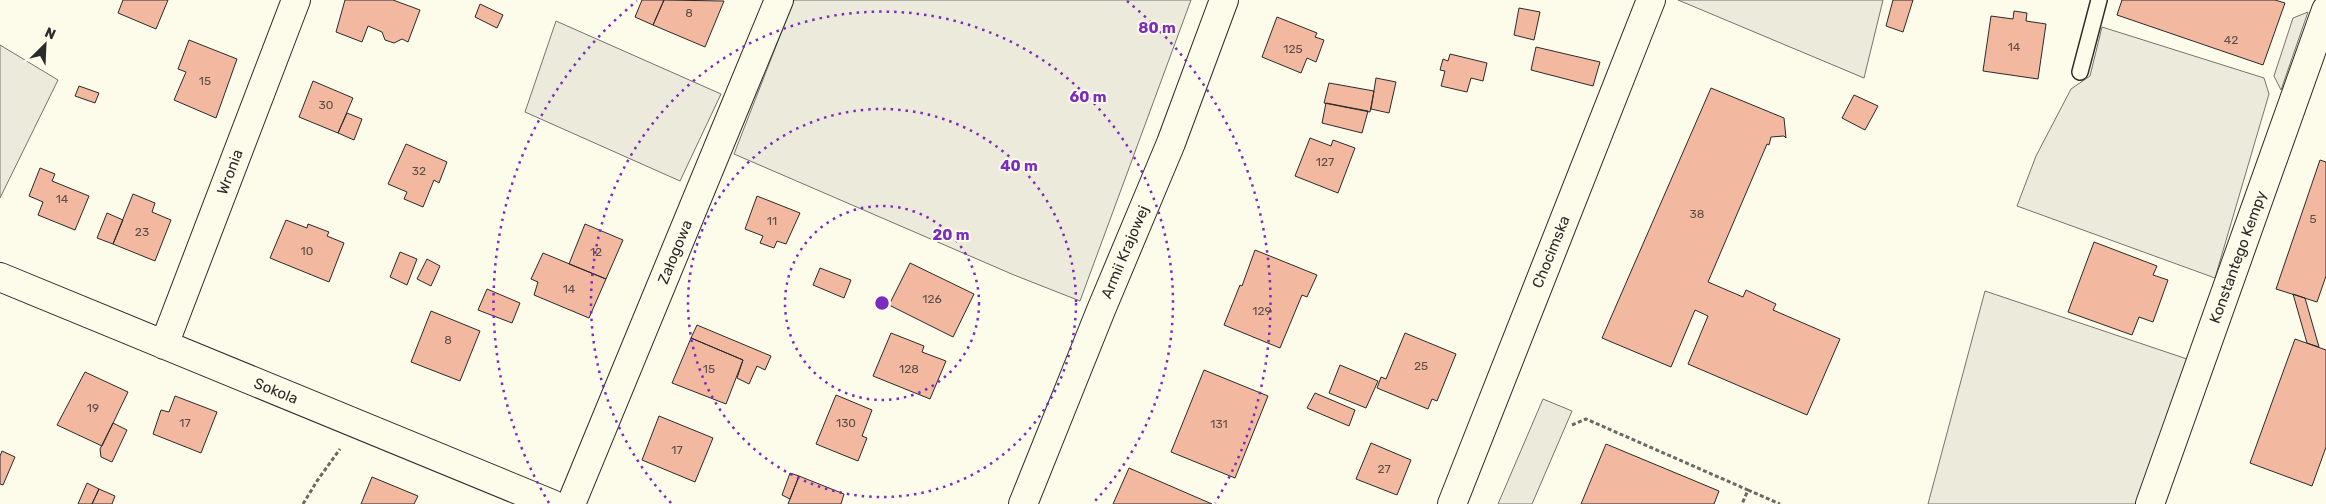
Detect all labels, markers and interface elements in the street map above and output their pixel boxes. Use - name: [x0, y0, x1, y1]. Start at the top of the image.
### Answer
- house number: 8: [685, 6, 693, 20]
- text: 80 m: [1138, 19, 1176, 37]
- north arrow: [20, 20, 70, 70]
- text: N: [42, 24, 58, 43]
- house number: 42: [2224, 33, 2238, 47]
- house number: 14: [2008, 40, 2021, 54]
- house number: 125: [1283, 42, 1303, 56]
- house number: 15: [199, 74, 211, 88]
- text: 60 m: [1070, 88, 1106, 106]
- house number: 30: [319, 98, 333, 112]
- street label: Wronia: [213, 147, 247, 197]
- house number: 127: [1316, 155, 1334, 169]
- text: 40 m: [1000, 157, 1038, 175]
- house number: 32: [412, 164, 426, 178]
- street label: Konstantego Kempy: [2206, 188, 2270, 326]
- house number: 14: [56, 192, 69, 206]
- street label: Armii Krajowej: [1097, 203, 1153, 301]
- house number: 38: [1690, 207, 1704, 221]
- house number: 5: [2309, 212, 2317, 226]
- street label: Chocimska: [1528, 213, 1574, 291]
- house number: 11: [767, 214, 777, 228]
- street label: Załogowa: [654, 217, 696, 287]
- house number: 23: [135, 225, 149, 239]
- text: 20 m: [933, 226, 969, 244]
- house number: 10: [301, 244, 313, 258]
- house number: 12: [590, 245, 602, 259]
- house number: 14: [563, 282, 576, 296]
- house number: 126: [922, 292, 942, 306]
- centre of rings: [873, 294, 891, 312]
- house number: 129: [1252, 304, 1272, 318]
- house number: 8: [444, 333, 452, 347]
- house number: 25: [1414, 359, 1428, 373]
- house number: 15: [703, 362, 715, 376]
- house number: 128: [899, 362, 919, 376]
- street label: Sokola: [251, 374, 301, 408]
- house number: 19: [87, 401, 99, 415]
- house number: 17: [179, 416, 191, 430]
- house number: 130: [836, 416, 856, 430]
- house number: 131: [1210, 417, 1228, 431]
- house number: 17: [671, 443, 683, 457]
- house number: 27: [1377, 462, 1391, 476]

